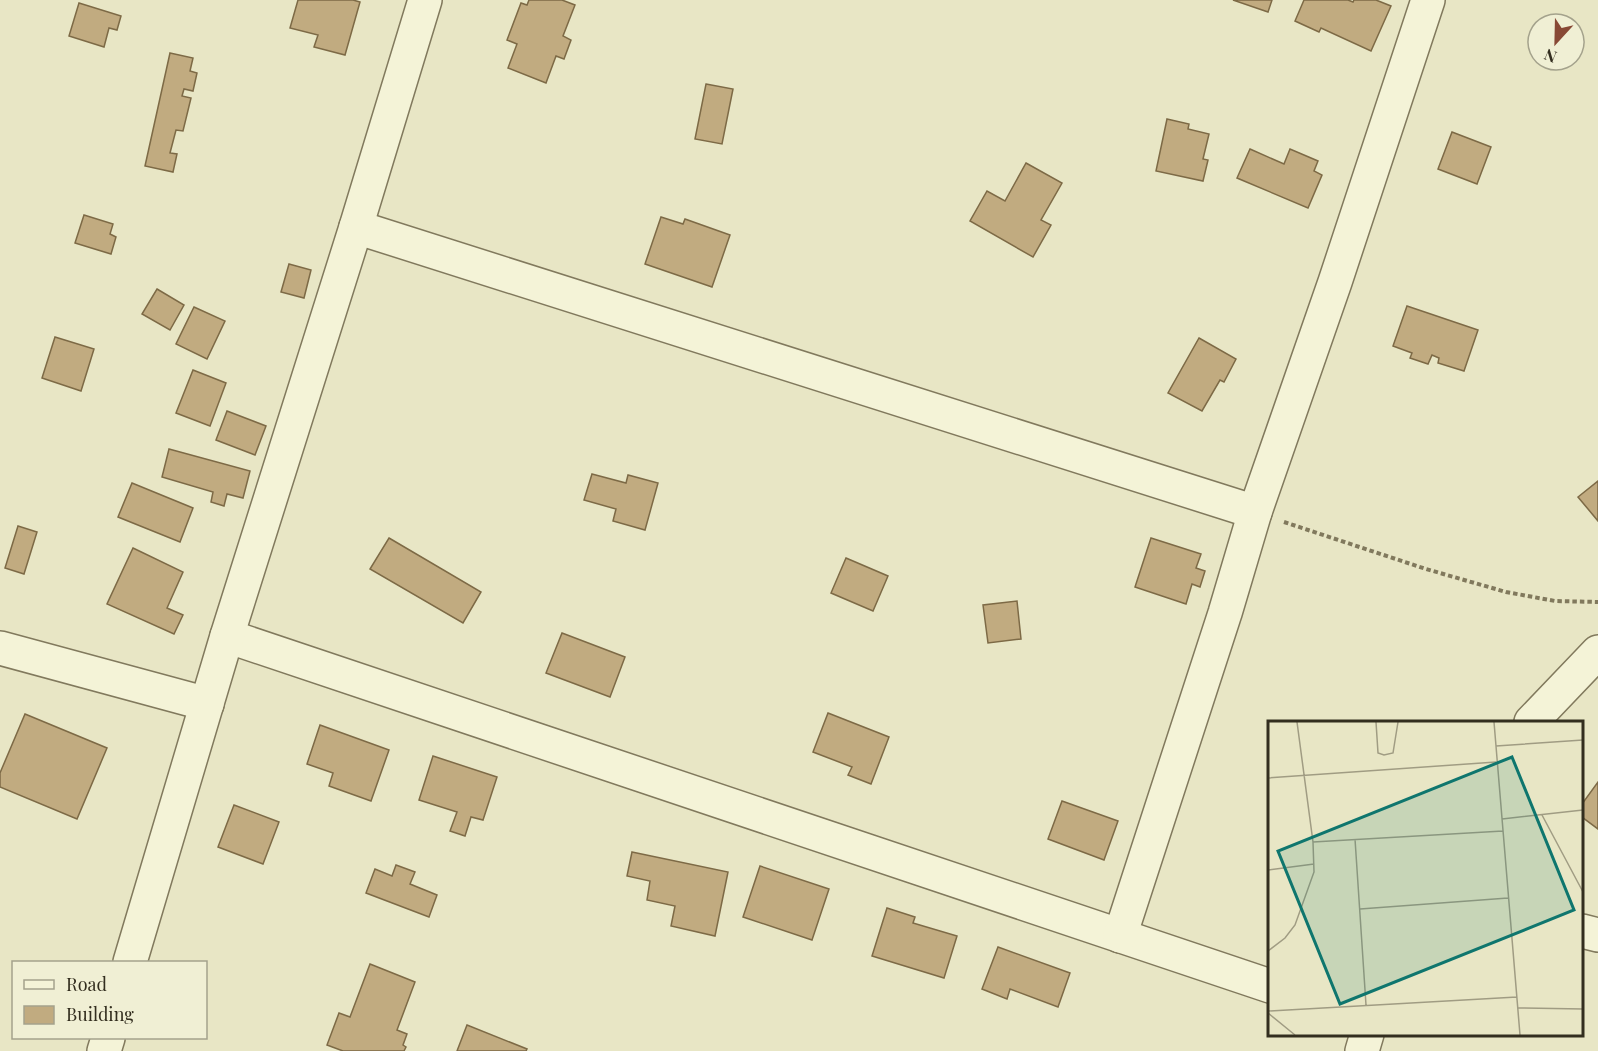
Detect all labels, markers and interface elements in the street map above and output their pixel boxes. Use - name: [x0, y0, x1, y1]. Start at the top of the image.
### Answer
- north arrow: [1526, 12, 1586, 72]
- text: N: [1540, 44, 1559, 68]
- inset map: [1268, 721, 1583, 1036]
- legend: [12, 961, 207, 1039]
- text: Road: [66, 972, 107, 996]
- text: Building: [66, 1002, 134, 1026]

